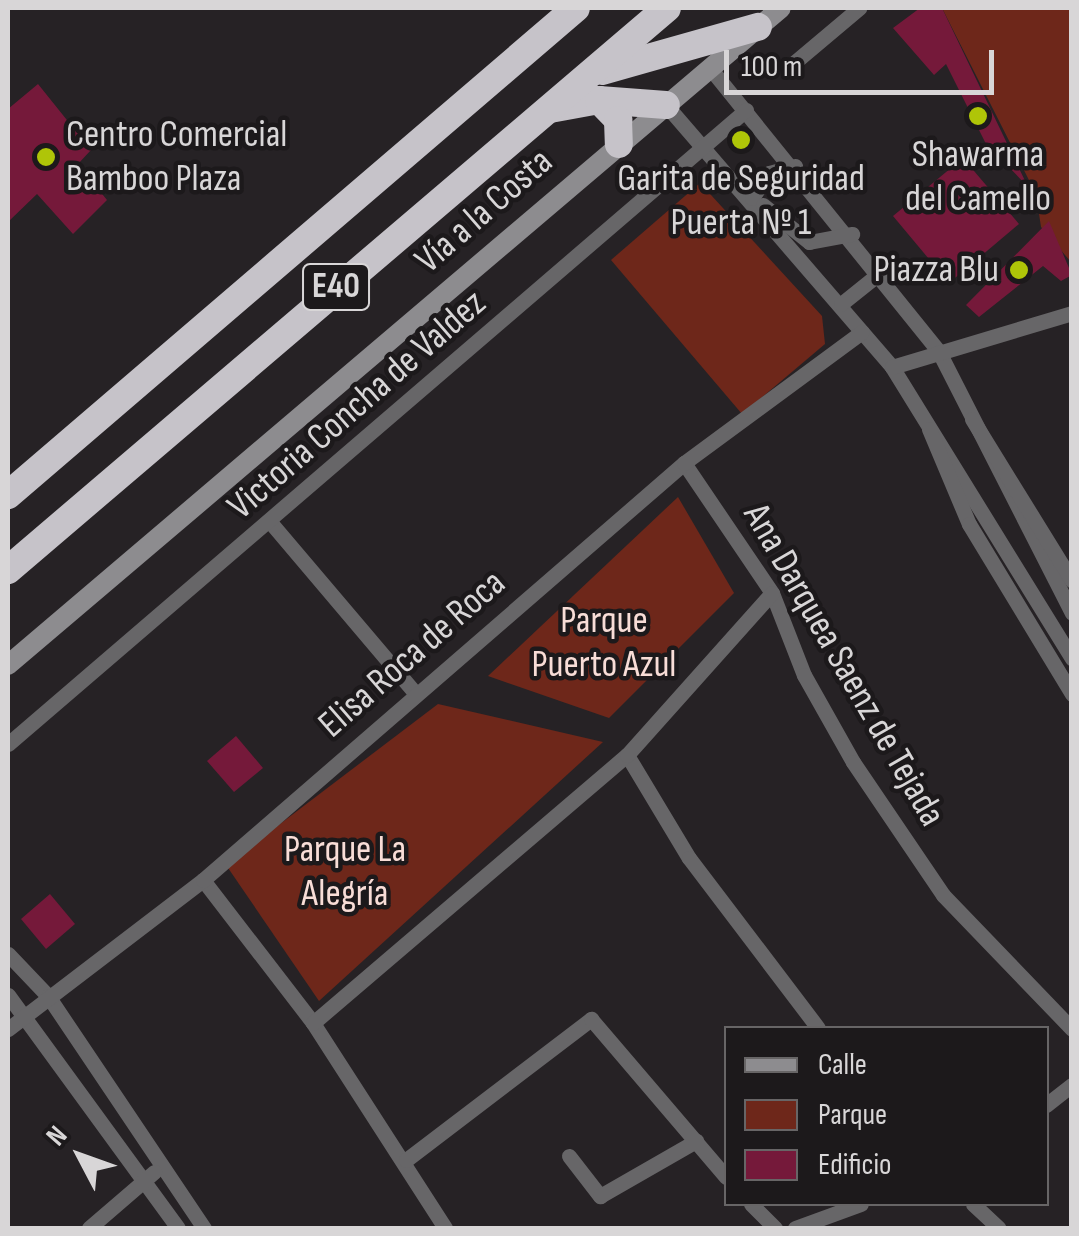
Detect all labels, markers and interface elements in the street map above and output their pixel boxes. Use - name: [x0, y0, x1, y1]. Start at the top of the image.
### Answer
- scale bar: [729, 30, 999, 92]
- text: 100 m: [741, 49, 802, 85]
- marker: Shawarma del Camello: [967, 105, 989, 127]
- place label: Centro Comercial Bamboo Plaza: [66, 112, 287, 202]
- marker: Garita de Seguridad Puerta Nº 1: [730, 129, 752, 151]
- place label: Shawarma del Camello: [905, 132, 1051, 222]
- street label: Vía a la Costa: [406, 139, 562, 283]
- marker: Centro Comercial Bamboo Plaza: [35, 146, 57, 168]
- place label: Garita de Seguridad Puerta Nº 1: [617, 156, 865, 245]
- place label: Piazza Blu: [873, 247, 999, 293]
- road number: E40: [301, 257, 371, 317]
- marker: Piazza Blu: [1008, 259, 1030, 281]
- street label: Victoria Concha de Valdez: [219, 281, 495, 529]
- street label: Ana Darquea Saenz de Tejada: [733, 496, 955, 834]
- street label: Elisa Roca de Roca: [309, 561, 515, 747]
- park label: Parque Puerto Azul: [532, 598, 676, 688]
- park label: Parque La Alegría: [284, 827, 406, 916]
- legend: [724, 1026, 1049, 1206]
- text: Calle: [818, 1047, 867, 1083]
- text: Parque: [818, 1097, 887, 1133]
- north arrow: [30, 1106, 130, 1206]
- text: N: [40, 1120, 74, 1152]
- text: Edificio: [818, 1147, 891, 1183]

